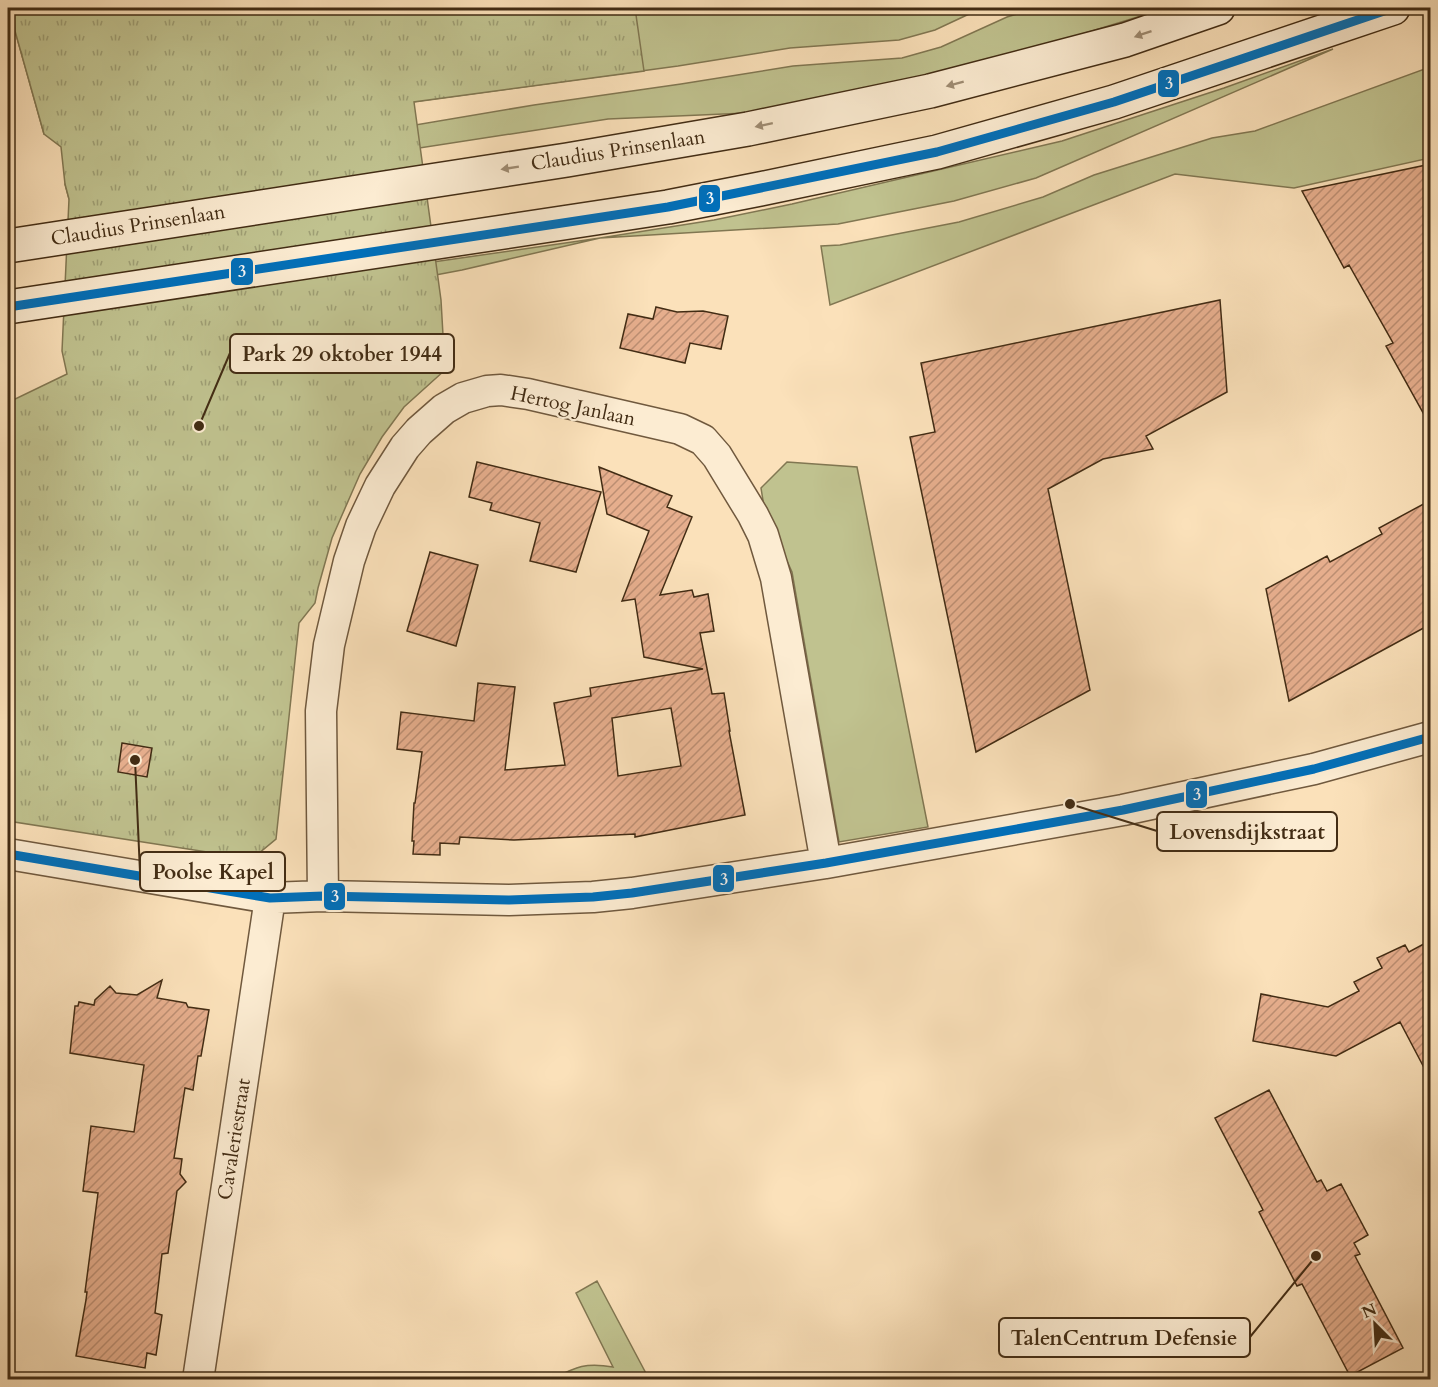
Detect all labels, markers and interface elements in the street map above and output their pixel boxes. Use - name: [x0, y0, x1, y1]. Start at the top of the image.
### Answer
- one-way arrow: [1134, 29, 1152, 39]
- line badge: 3: [1157, 69, 1180, 98]
- text: 3: [1165, 73, 1173, 95]
- one-way arrow: [946, 80, 964, 90]
- one-way arrow: [755, 121, 774, 131]
- street label: Claudius Prinsenlaan: [529, 123, 708, 177]
- one-way arrow: [500, 164, 519, 173]
- line badge: 3: [698, 184, 721, 213]
- text: 3: [706, 188, 714, 210]
- street label: Claudius Prinsenlaan: [49, 198, 228, 252]
- line badge: 3: [230, 257, 254, 286]
- text: 3: [238, 261, 246, 283]
- callout: Park 29 oktober 1944: [230, 334, 454, 373]
- text: Park 29 oktober 1944: [242, 340, 442, 369]
- street label: Hertog Janlaan: [508, 380, 639, 433]
- line badge: 3: [1185, 780, 1208, 809]
- text: 3: [1193, 784, 1201, 806]
- callout: Lovensdijkstraat: [1157, 812, 1337, 851]
- text: Lovensdijkstraat: [1169, 818, 1325, 847]
- callout: Poolse Kapel: [140, 852, 285, 891]
- text: Poolse Kapel: [152, 858, 274, 887]
- line badge: 3: [712, 864, 735, 893]
- text: 3: [720, 869, 728, 891]
- line badge: 3: [323, 882, 346, 911]
- text: 3: [331, 886, 339, 908]
- street label: Cavaleriestraat: [211, 1076, 257, 1202]
- north arrow: [1345, 1294, 1405, 1354]
- text: N: [1358, 1298, 1380, 1324]
- callout: TalenCentrum Defensie: [999, 1318, 1250, 1357]
- text: TalenCentrum Defensie: [1010, 1324, 1238, 1353]

